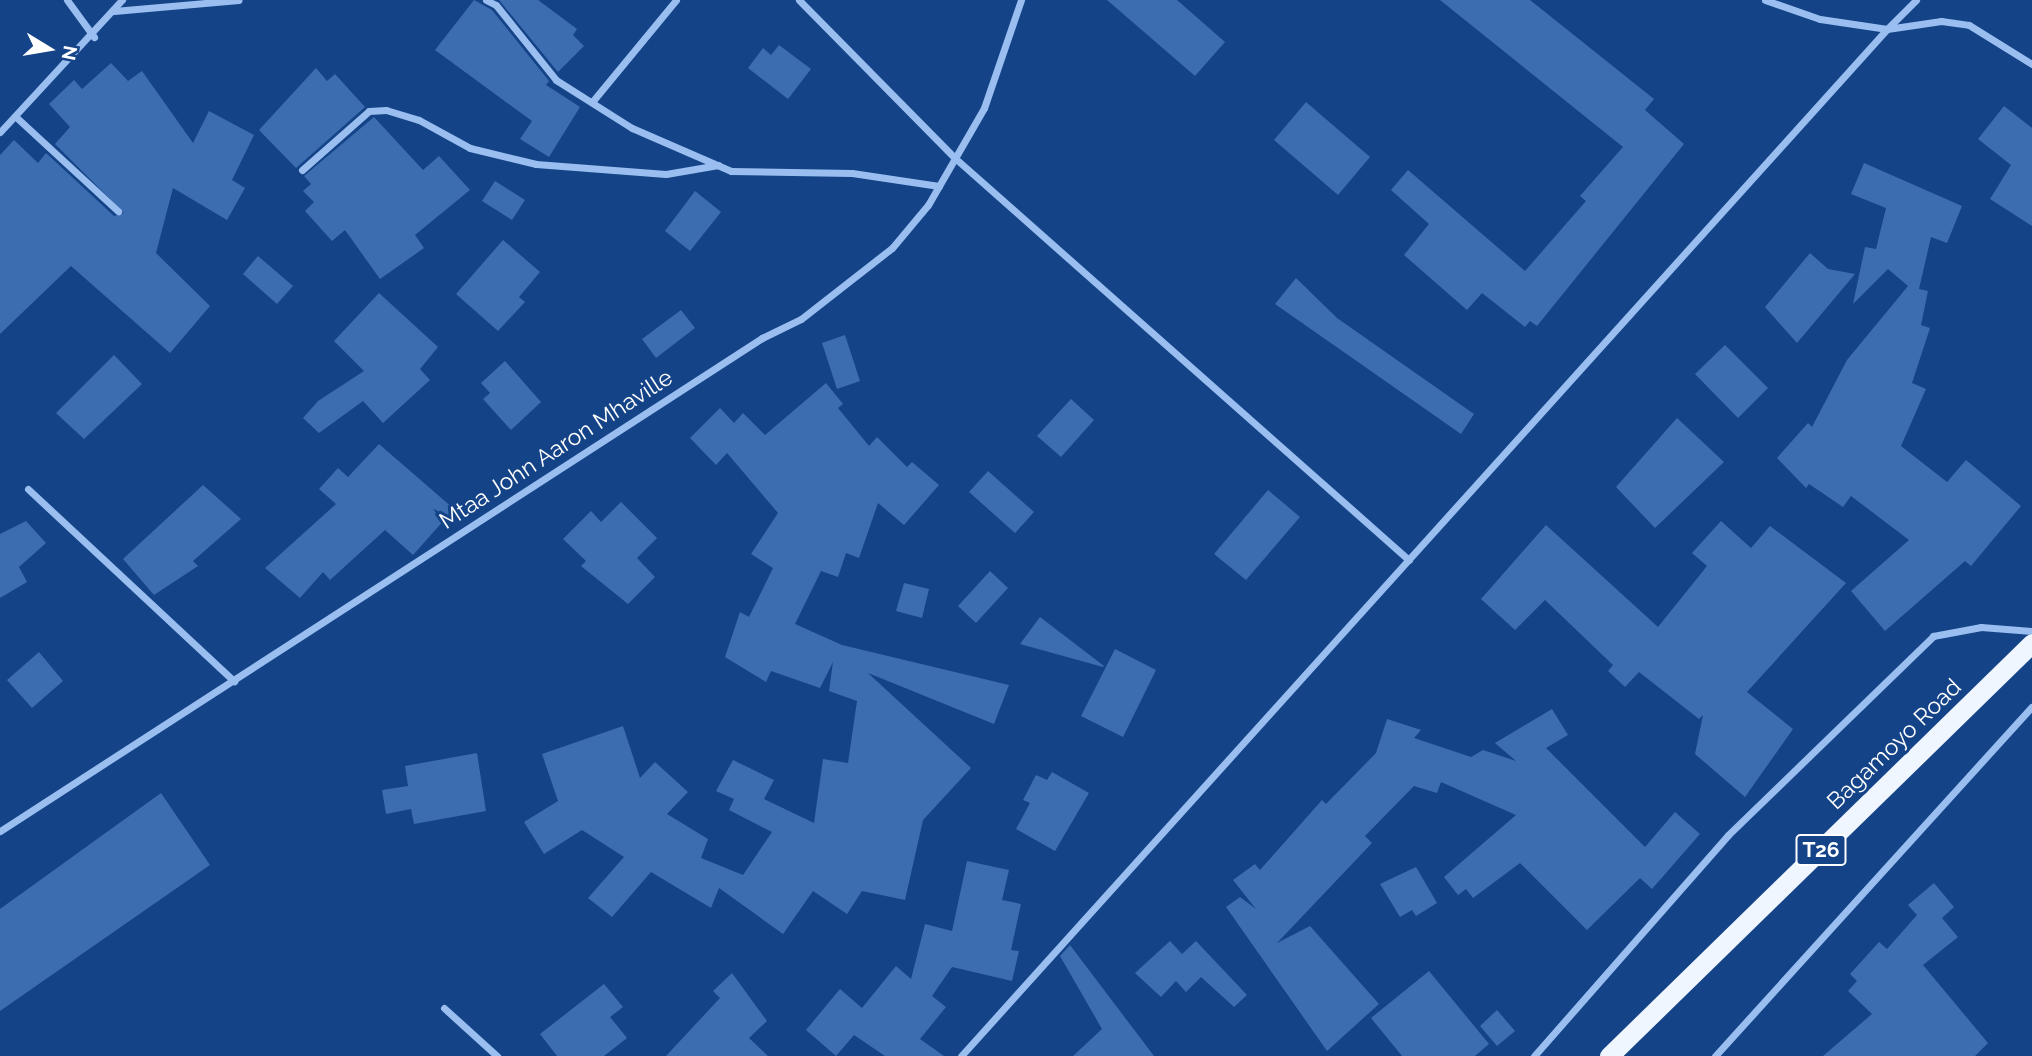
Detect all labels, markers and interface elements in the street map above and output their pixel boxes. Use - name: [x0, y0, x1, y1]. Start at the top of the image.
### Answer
- north arrow: [14, 14, 84, 84]
- text: N: [57, 44, 82, 62]
- street label: Mtaa John Aaron Mhaville: [434, 363, 678, 535]
- street label: Bagamoyo Road: [1821, 673, 1967, 815]
- road number: T26: [1795, 832, 1847, 868]

